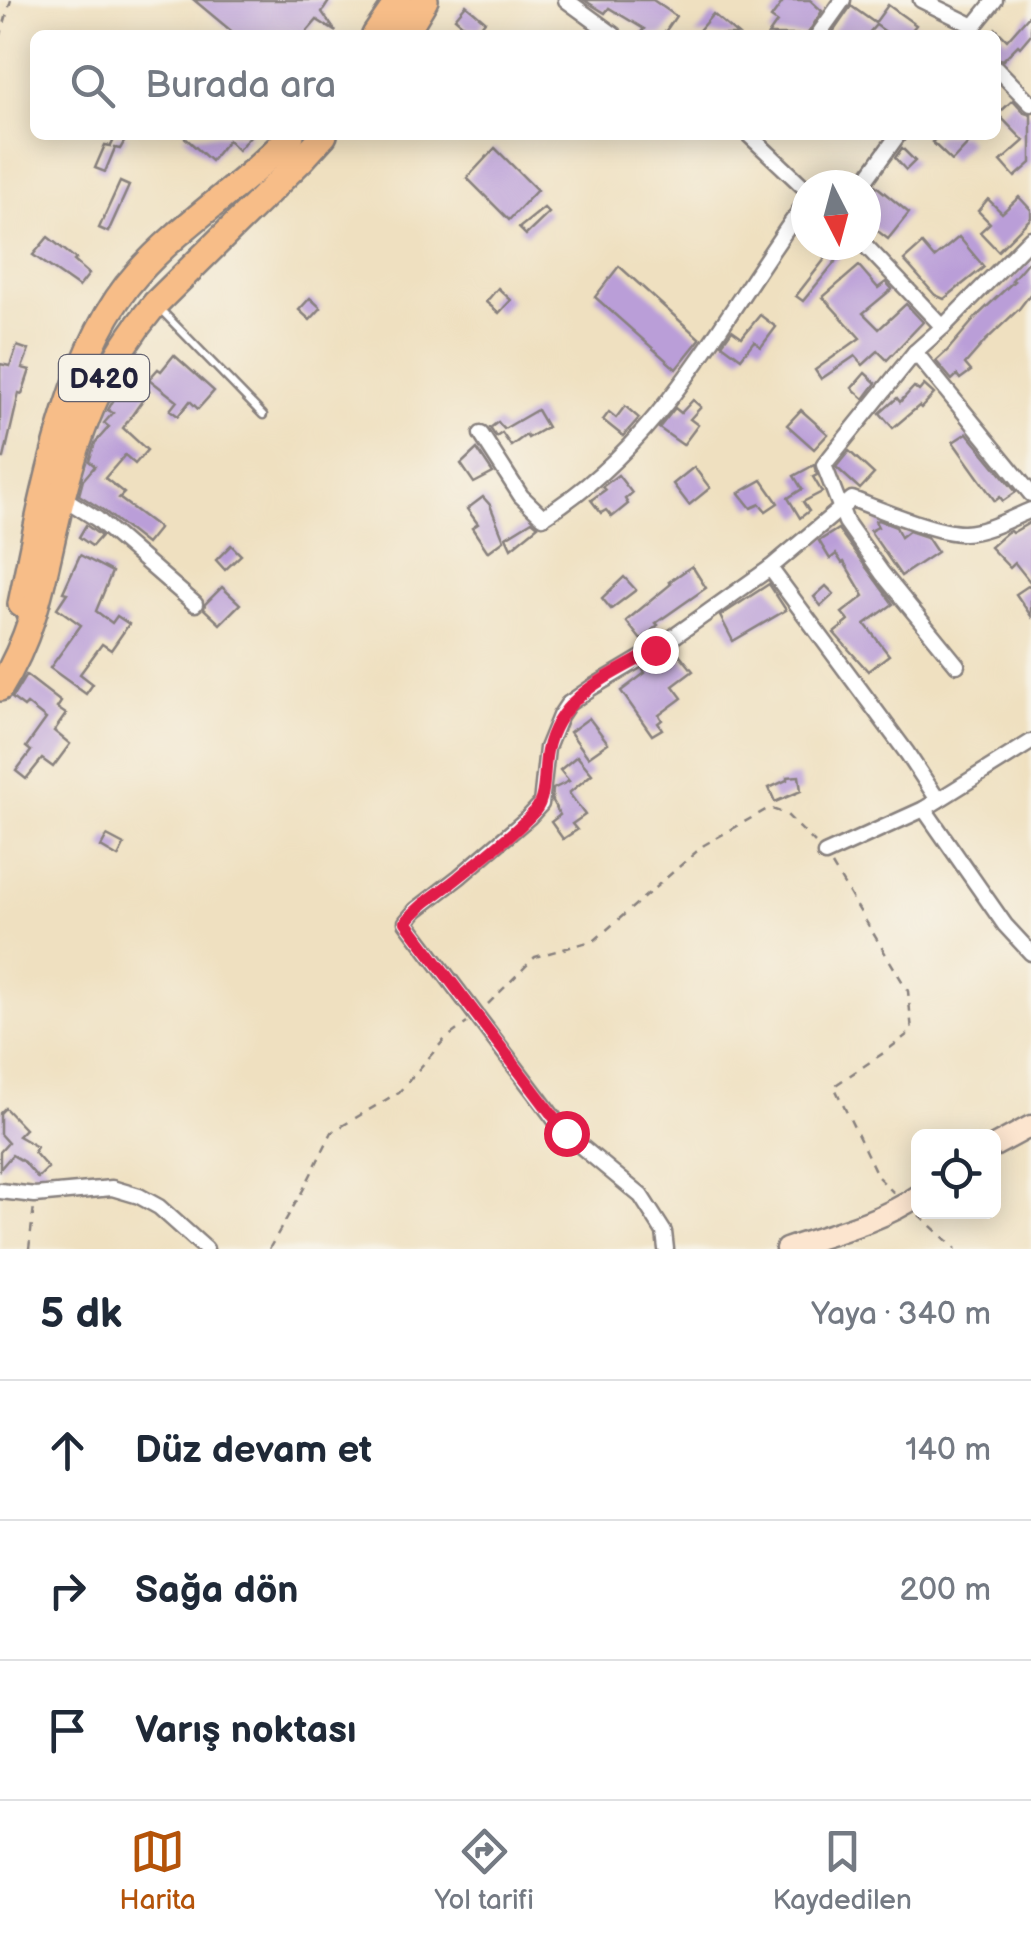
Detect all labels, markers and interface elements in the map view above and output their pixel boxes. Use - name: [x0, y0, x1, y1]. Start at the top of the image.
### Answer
- search box: [30, 30, 1001, 140]
- icon: search: [65, 58, 120, 113]
- text: Burada ara: [145, 63, 336, 108]
- north arrow: [791, 170, 881, 260]
- road number: D420: [59, 355, 149, 401]
- route end: [633, 628, 679, 674]
- route start: [544, 1111, 590, 1157]
- map controls: [911, 1129, 1001, 1219]
- button: locate: [911, 1129, 1001, 1219]
- text: 5 dk: [40, 1289, 122, 1340]
- text: Yaya · 340 m: [811, 1295, 991, 1334]
- icon: ahead: [40, 1423, 95, 1478]
- text: Düz devam et: [135, 1428, 372, 1473]
- text: 140 m: [905, 1431, 991, 1470]
- icon: right: [40, 1563, 95, 1618]
- text: Sağa dön: [135, 1568, 299, 1613]
- text: 200 m: [899, 1571, 991, 1610]
- icon: arrive: [40, 1703, 95, 1758]
- text: Varış noktası: [135, 1708, 356, 1753]
- tab: Harita: [119, 1824, 196, 1917]
- tab: Yol tarifi: [435, 1824, 534, 1917]
- tab: Kaydedilen: [772, 1824, 912, 1917]

